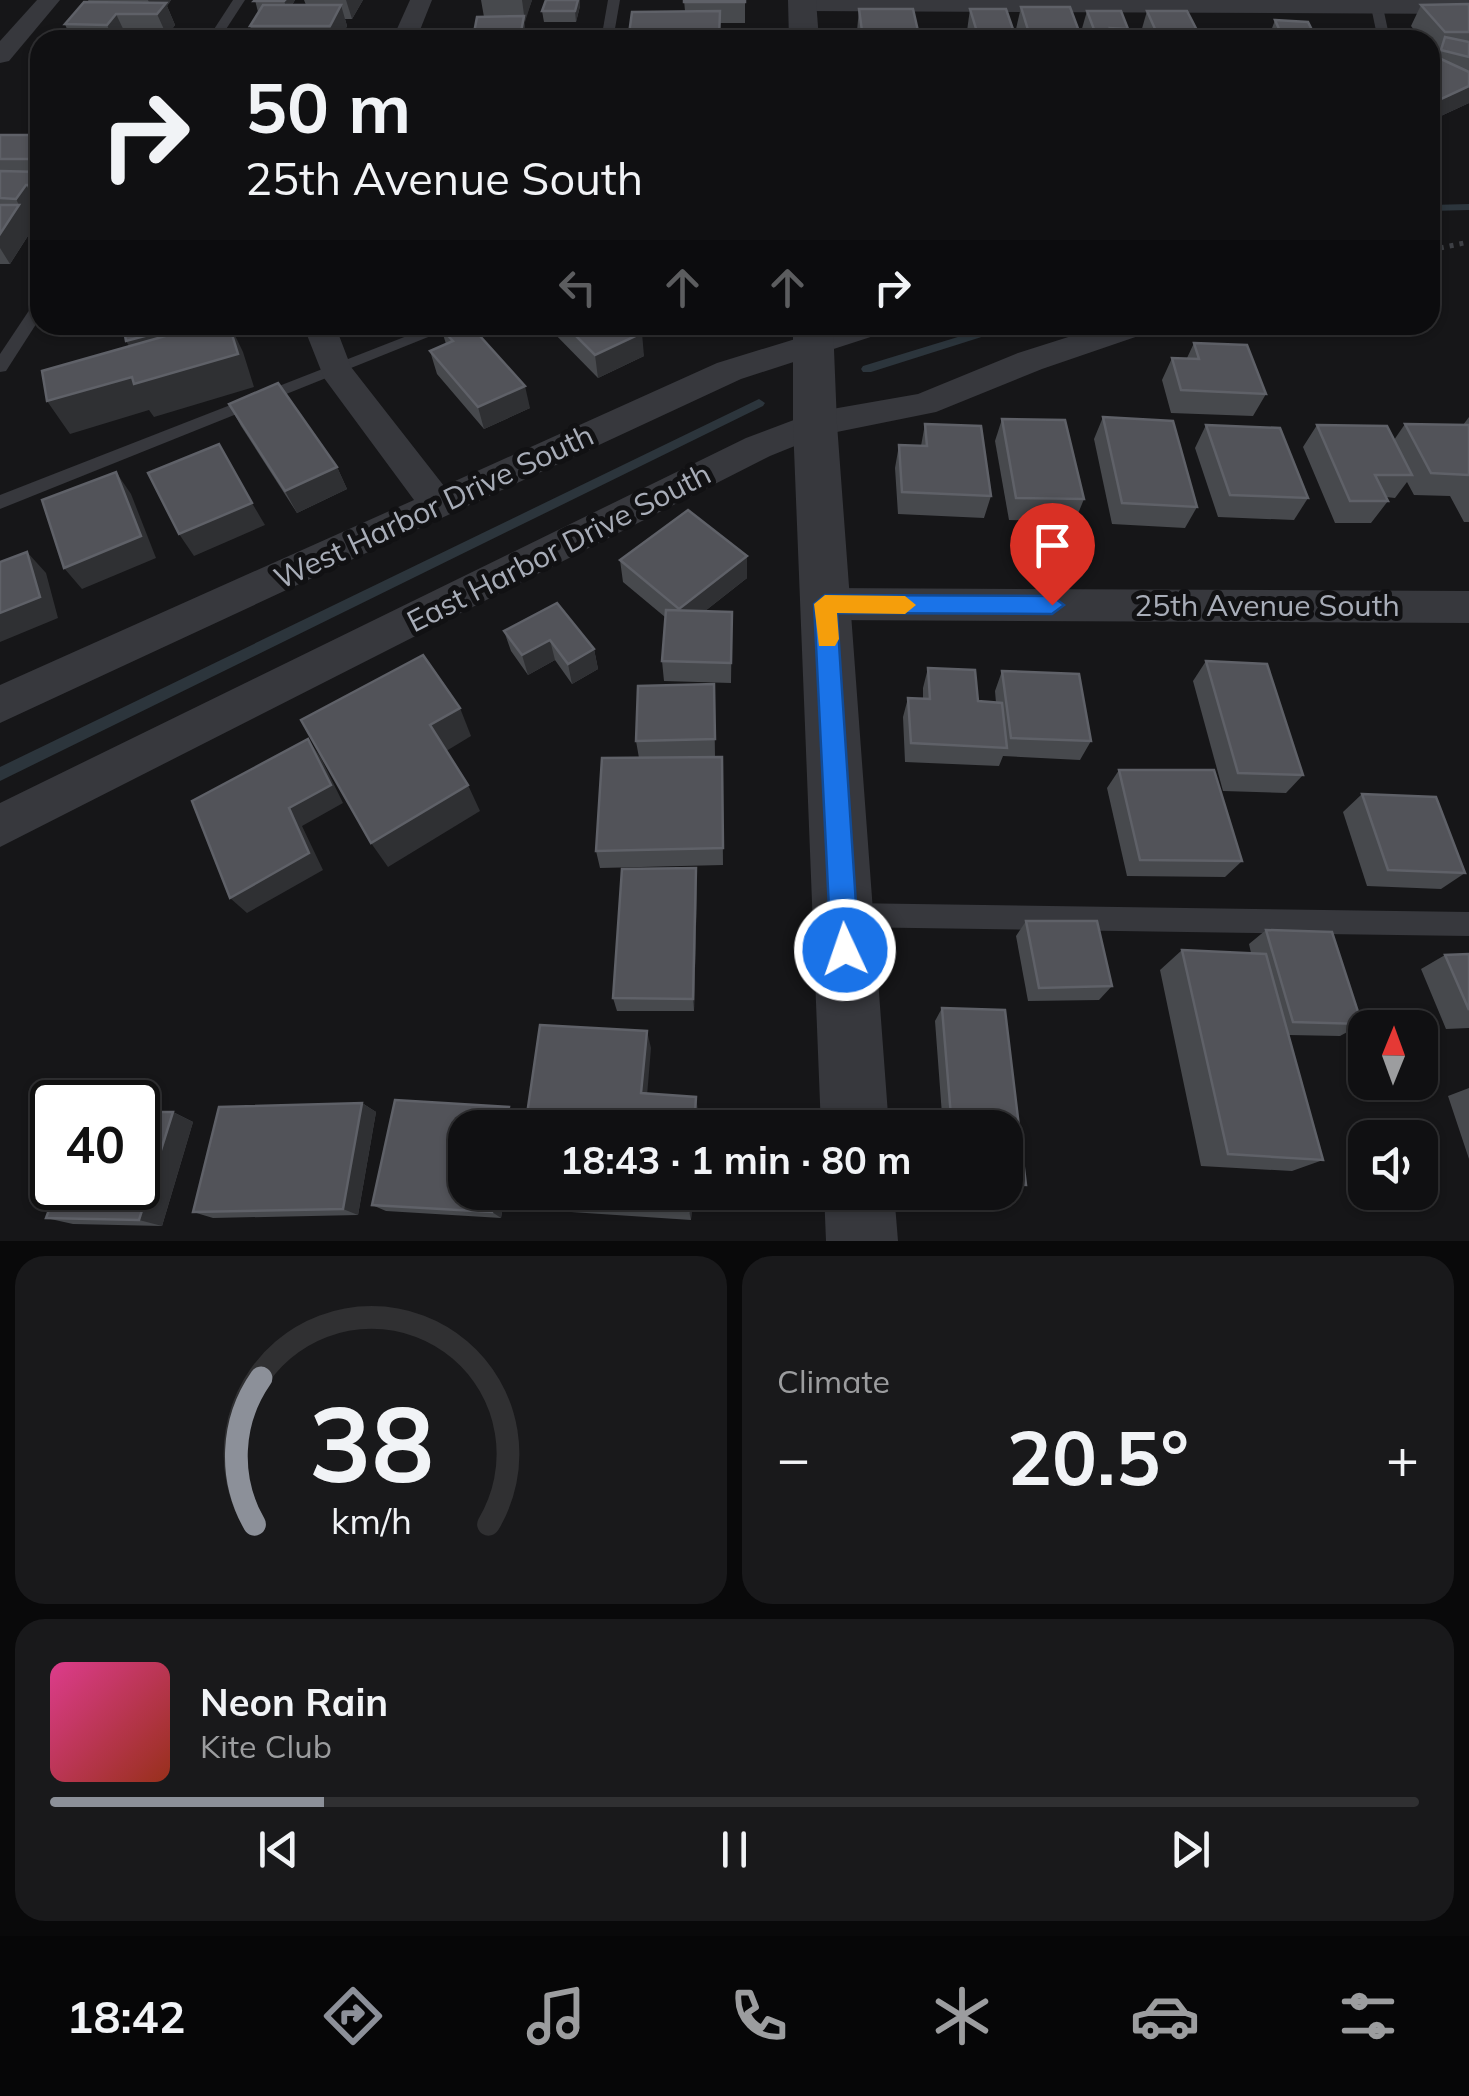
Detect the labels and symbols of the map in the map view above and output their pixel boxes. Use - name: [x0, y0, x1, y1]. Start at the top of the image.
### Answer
- street label: West Harbor Drive South: [268, 415, 599, 597]
- street label: East Harbor Drive South: [400, 454, 717, 640]
- pin: [1010, 503, 1095, 606]
- street label: 25th Avenue South: [1134, 586, 1400, 624]
- position arrow: [793, 898, 897, 1002]
- north arrow: [1348, 1010, 1438, 1100]
- speed limit sign: 40: [30, 1080, 160, 1210]

